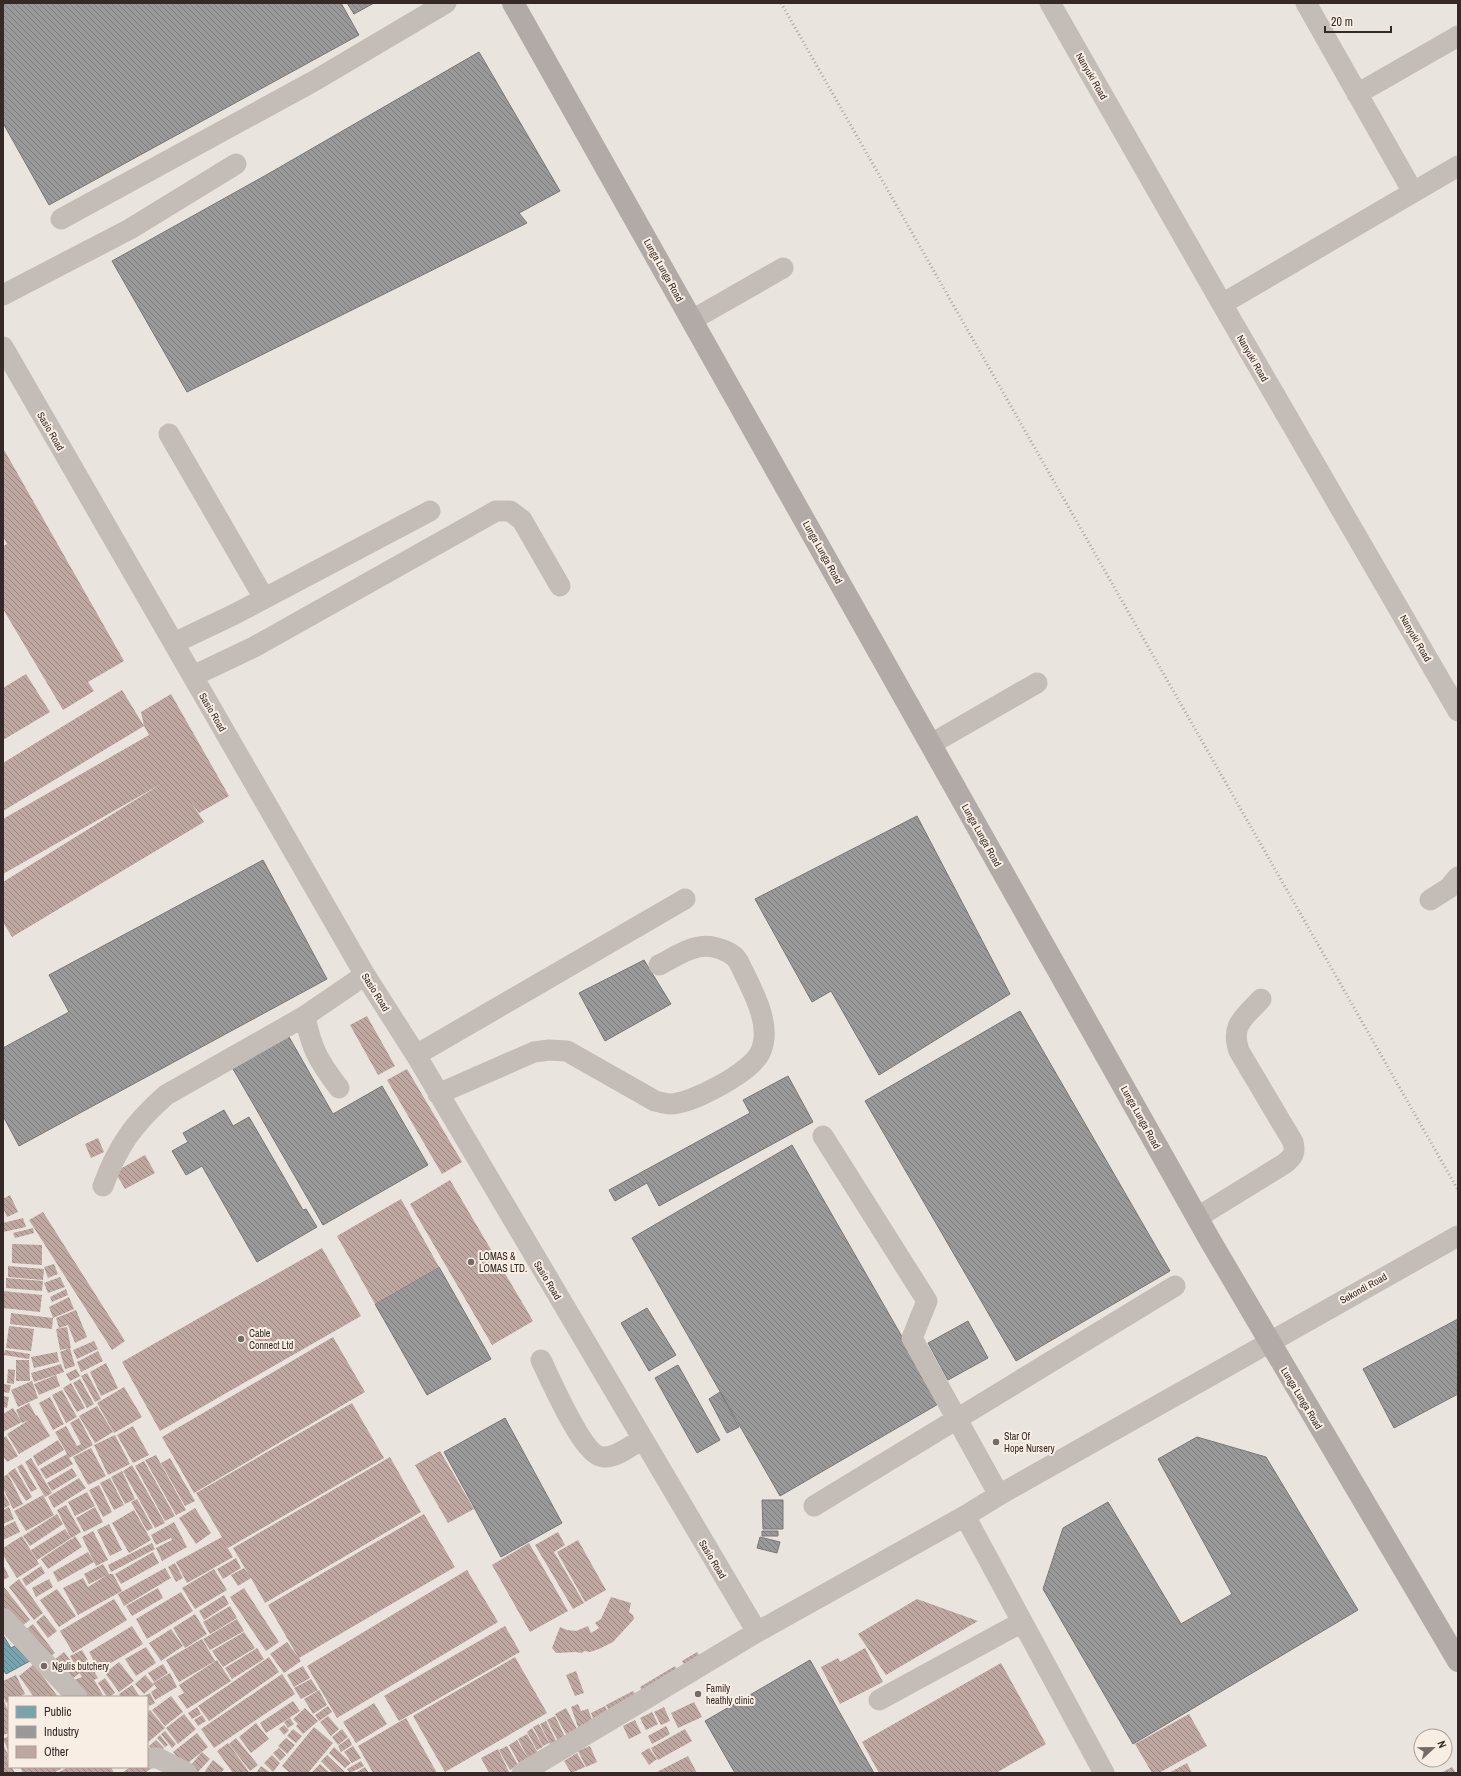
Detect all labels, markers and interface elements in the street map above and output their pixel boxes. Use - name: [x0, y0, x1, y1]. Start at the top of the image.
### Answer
- scale bar: [1325, 8, 1391, 34]
- text: 20 m: [1331, 14, 1353, 30]
- street label: Nanyuki Road: [1073, 50, 1110, 102]
- street label: Lunga Lunga Road: [641, 237, 686, 304]
- street label: Nanyuki Road: [1234, 332, 1271, 384]
- street label: Sasio Road: [34, 409, 67, 453]
- street label: Lunga Lunga Road: [800, 519, 845, 586]
- street label: Nanyuki Road: [1397, 612, 1434, 664]
- street label: Sasio Road: [196, 690, 229, 734]
- street label: Lunga Lunga Road: [959, 802, 1004, 869]
- street label: Sasio Road: [359, 971, 392, 1014]
- street label: Lunga Lunga Road: [1118, 1084, 1163, 1151]
- place label: LOMAS & LOMAS LTD.: [479, 1250, 527, 1275]
- marker: LOMAS & LOMAS LTD.: [466, 1257, 476, 1267]
- street label: Sasio Road: [531, 1259, 564, 1302]
- street label: Sekondi Road: [1337, 1270, 1389, 1307]
- place label: Cable Connect Ltd: [249, 1327, 293, 1352]
- marker: Cable Connect Ltd: [236, 1334, 246, 1344]
- street label: Lunga Lunga Road: [1278, 1365, 1325, 1432]
- place label: Star Of Hope Nursery: [1004, 1430, 1055, 1455]
- marker: Star Of Hope Nursery: [991, 1437, 1001, 1447]
- street label: Sasio Road: [696, 1538, 729, 1581]
- place label: Ngulis butchery: [52, 1660, 110, 1673]
- marker: Ngulis butchery: [39, 1661, 49, 1671]
- place label: Family heathly clinic: [706, 1682, 754, 1707]
- marker: Family heathly clinic: [693, 1689, 703, 1699]
- legend: [8, 1696, 148, 1768]
- text: Public: [44, 1704, 71, 1720]
- text: Industry: [44, 1724, 79, 1740]
- north arrow: [1413, 1728, 1453, 1768]
- text: N: [1435, 1739, 1450, 1750]
- text: Other: [44, 1744, 69, 1760]

